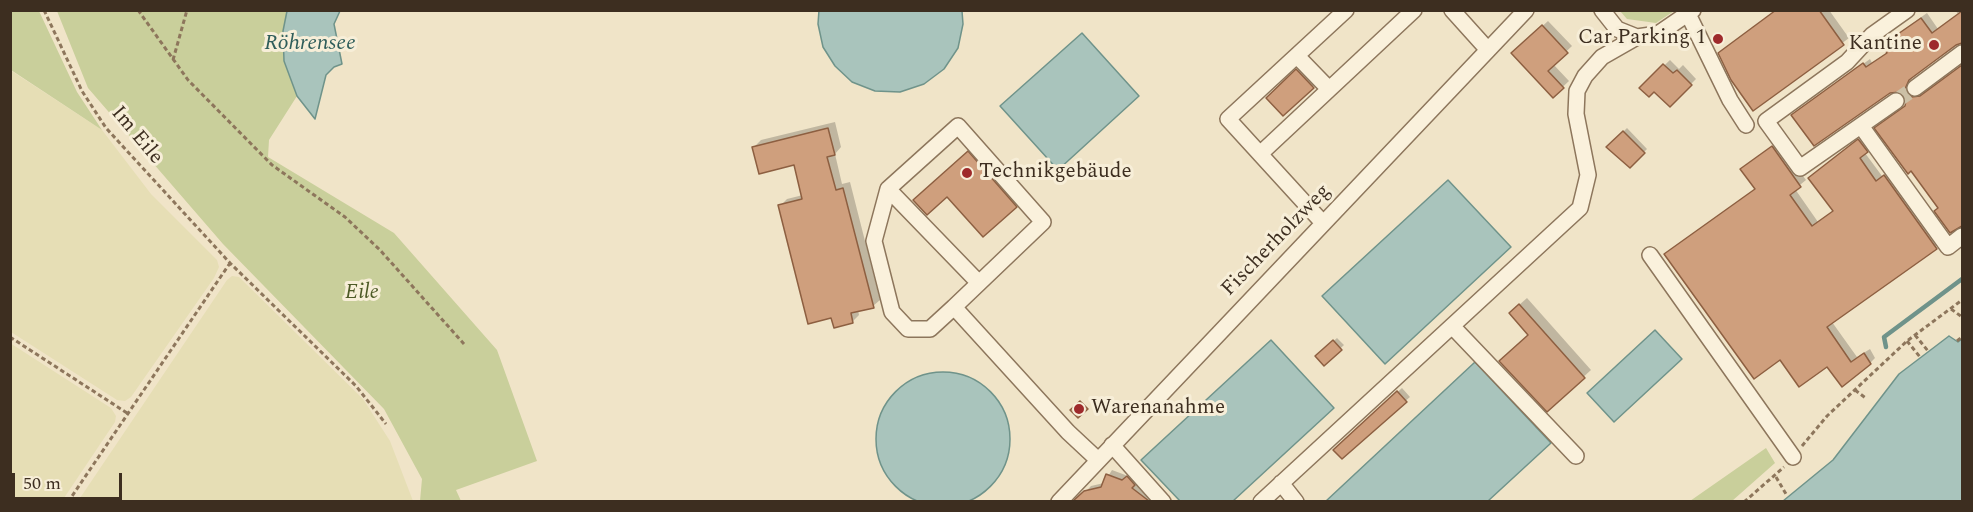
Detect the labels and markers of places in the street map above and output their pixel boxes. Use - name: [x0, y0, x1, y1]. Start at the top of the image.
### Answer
- place label: Car Parking 1: [1578, 26, 1706, 52]
- marker: Car Parking 1: [1711, 32, 1725, 46]
- place label: Kantine: [1848, 32, 1922, 58]
- marker: Kantine: [1927, 38, 1941, 52]
- place label: Technikgebäude: [979, 160, 1132, 186]
- marker: Technikgebäude: [960, 166, 974, 180]
- place label: Warenanahme: [1091, 396, 1225, 422]
- marker: Warenanahme: [1072, 402, 1086, 416]

